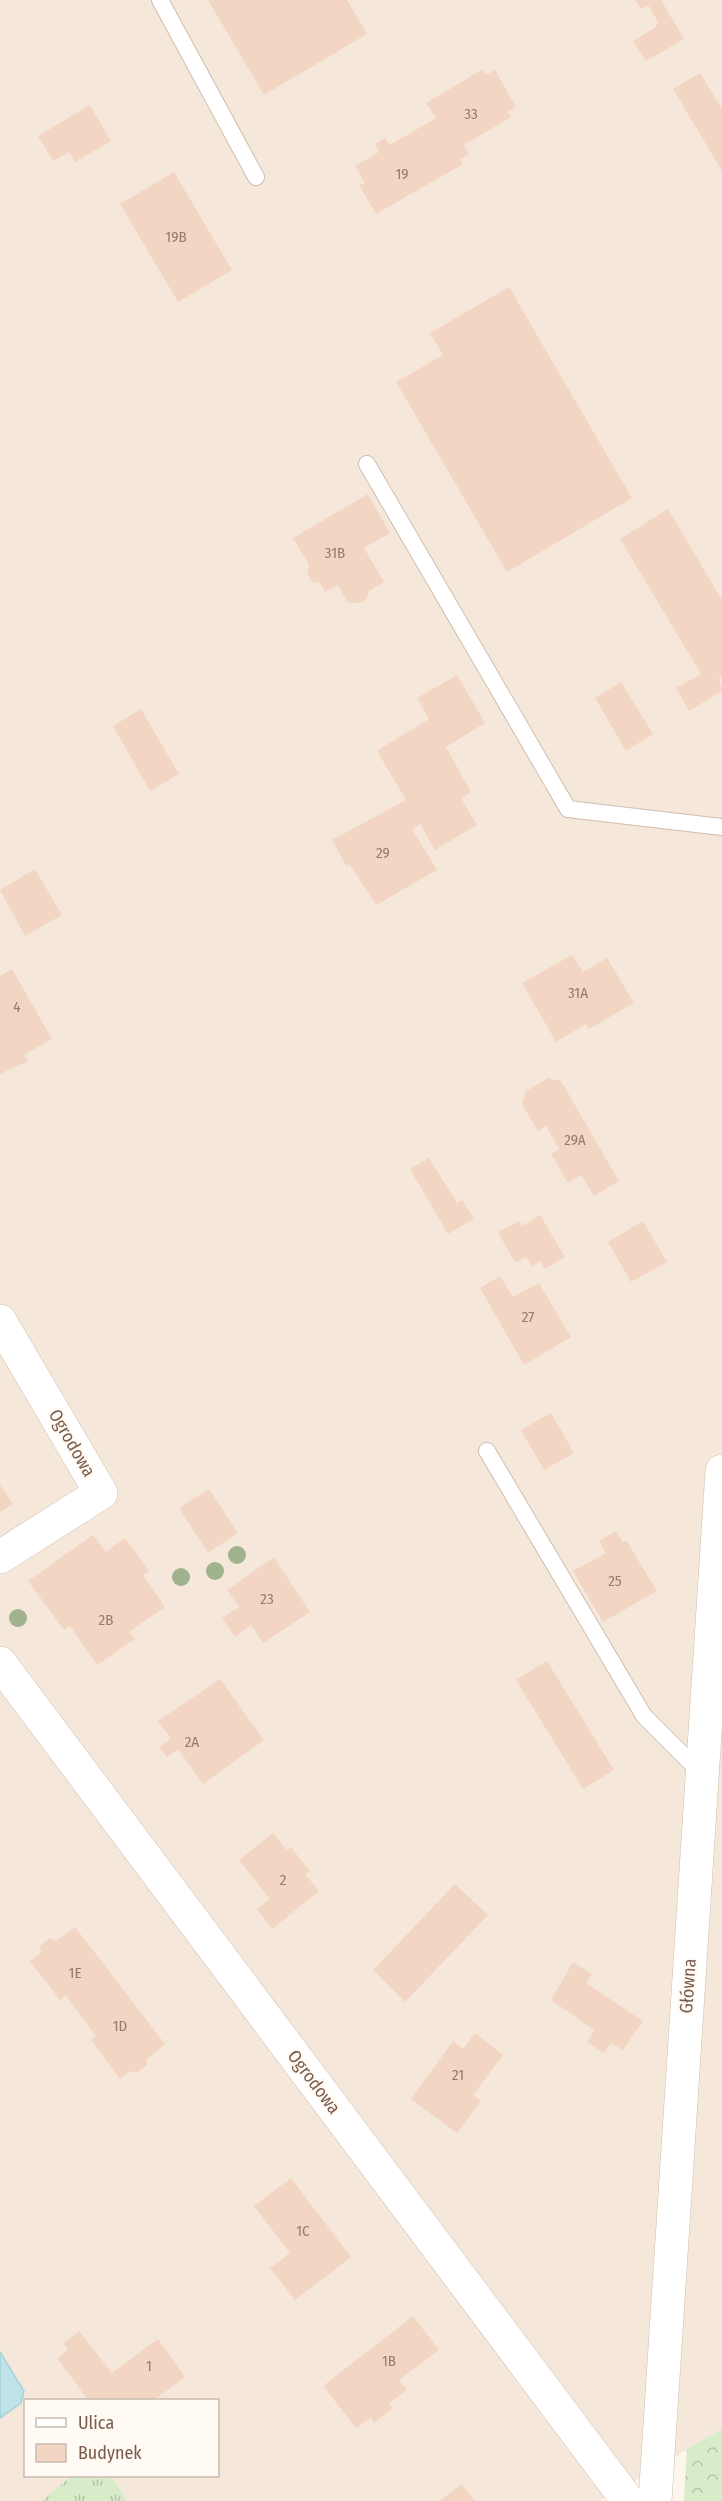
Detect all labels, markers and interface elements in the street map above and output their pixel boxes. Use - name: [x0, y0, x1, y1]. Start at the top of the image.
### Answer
- house number: 33: [464, 105, 478, 123]
- house number: 19: [395, 165, 409, 183]
- house number: 19B: [165, 228, 187, 246]
- house number: 31B: [325, 544, 345, 562]
- house number: 29: [376, 844, 390, 862]
- house number: 31A: [568, 984, 588, 1002]
- house number: 4: [13, 998, 21, 1016]
- house number: 29A: [564, 1131, 586, 1149]
- house number: 27: [522, 1308, 534, 1326]
- street label: Ogrodowa: [44, 1405, 100, 1481]
- house number: 25: [608, 1572, 622, 1590]
- house number: 23: [260, 1590, 274, 1608]
- house number: 2B: [99, 1611, 113, 1629]
- house number: 2A: [185, 1733, 199, 1751]
- house number: 2: [280, 1871, 287, 1889]
- street label: Główna: [675, 1958, 701, 2014]
- house number: 1E: [69, 1964, 81, 1982]
- house number: 1D: [113, 2017, 127, 2035]
- street label: Ogrodowa: [283, 2046, 345, 2119]
- house number: 21: [452, 2066, 464, 2084]
- house number: 1C: [296, 2222, 310, 2240]
- house number: 1B: [382, 2352, 396, 2370]
- house number: 1: [146, 2357, 152, 2375]
- legend: [24, 2399, 219, 2477]
- text: Ulica: [78, 2412, 114, 2434]
- text: Budynek: [78, 2442, 142, 2464]

